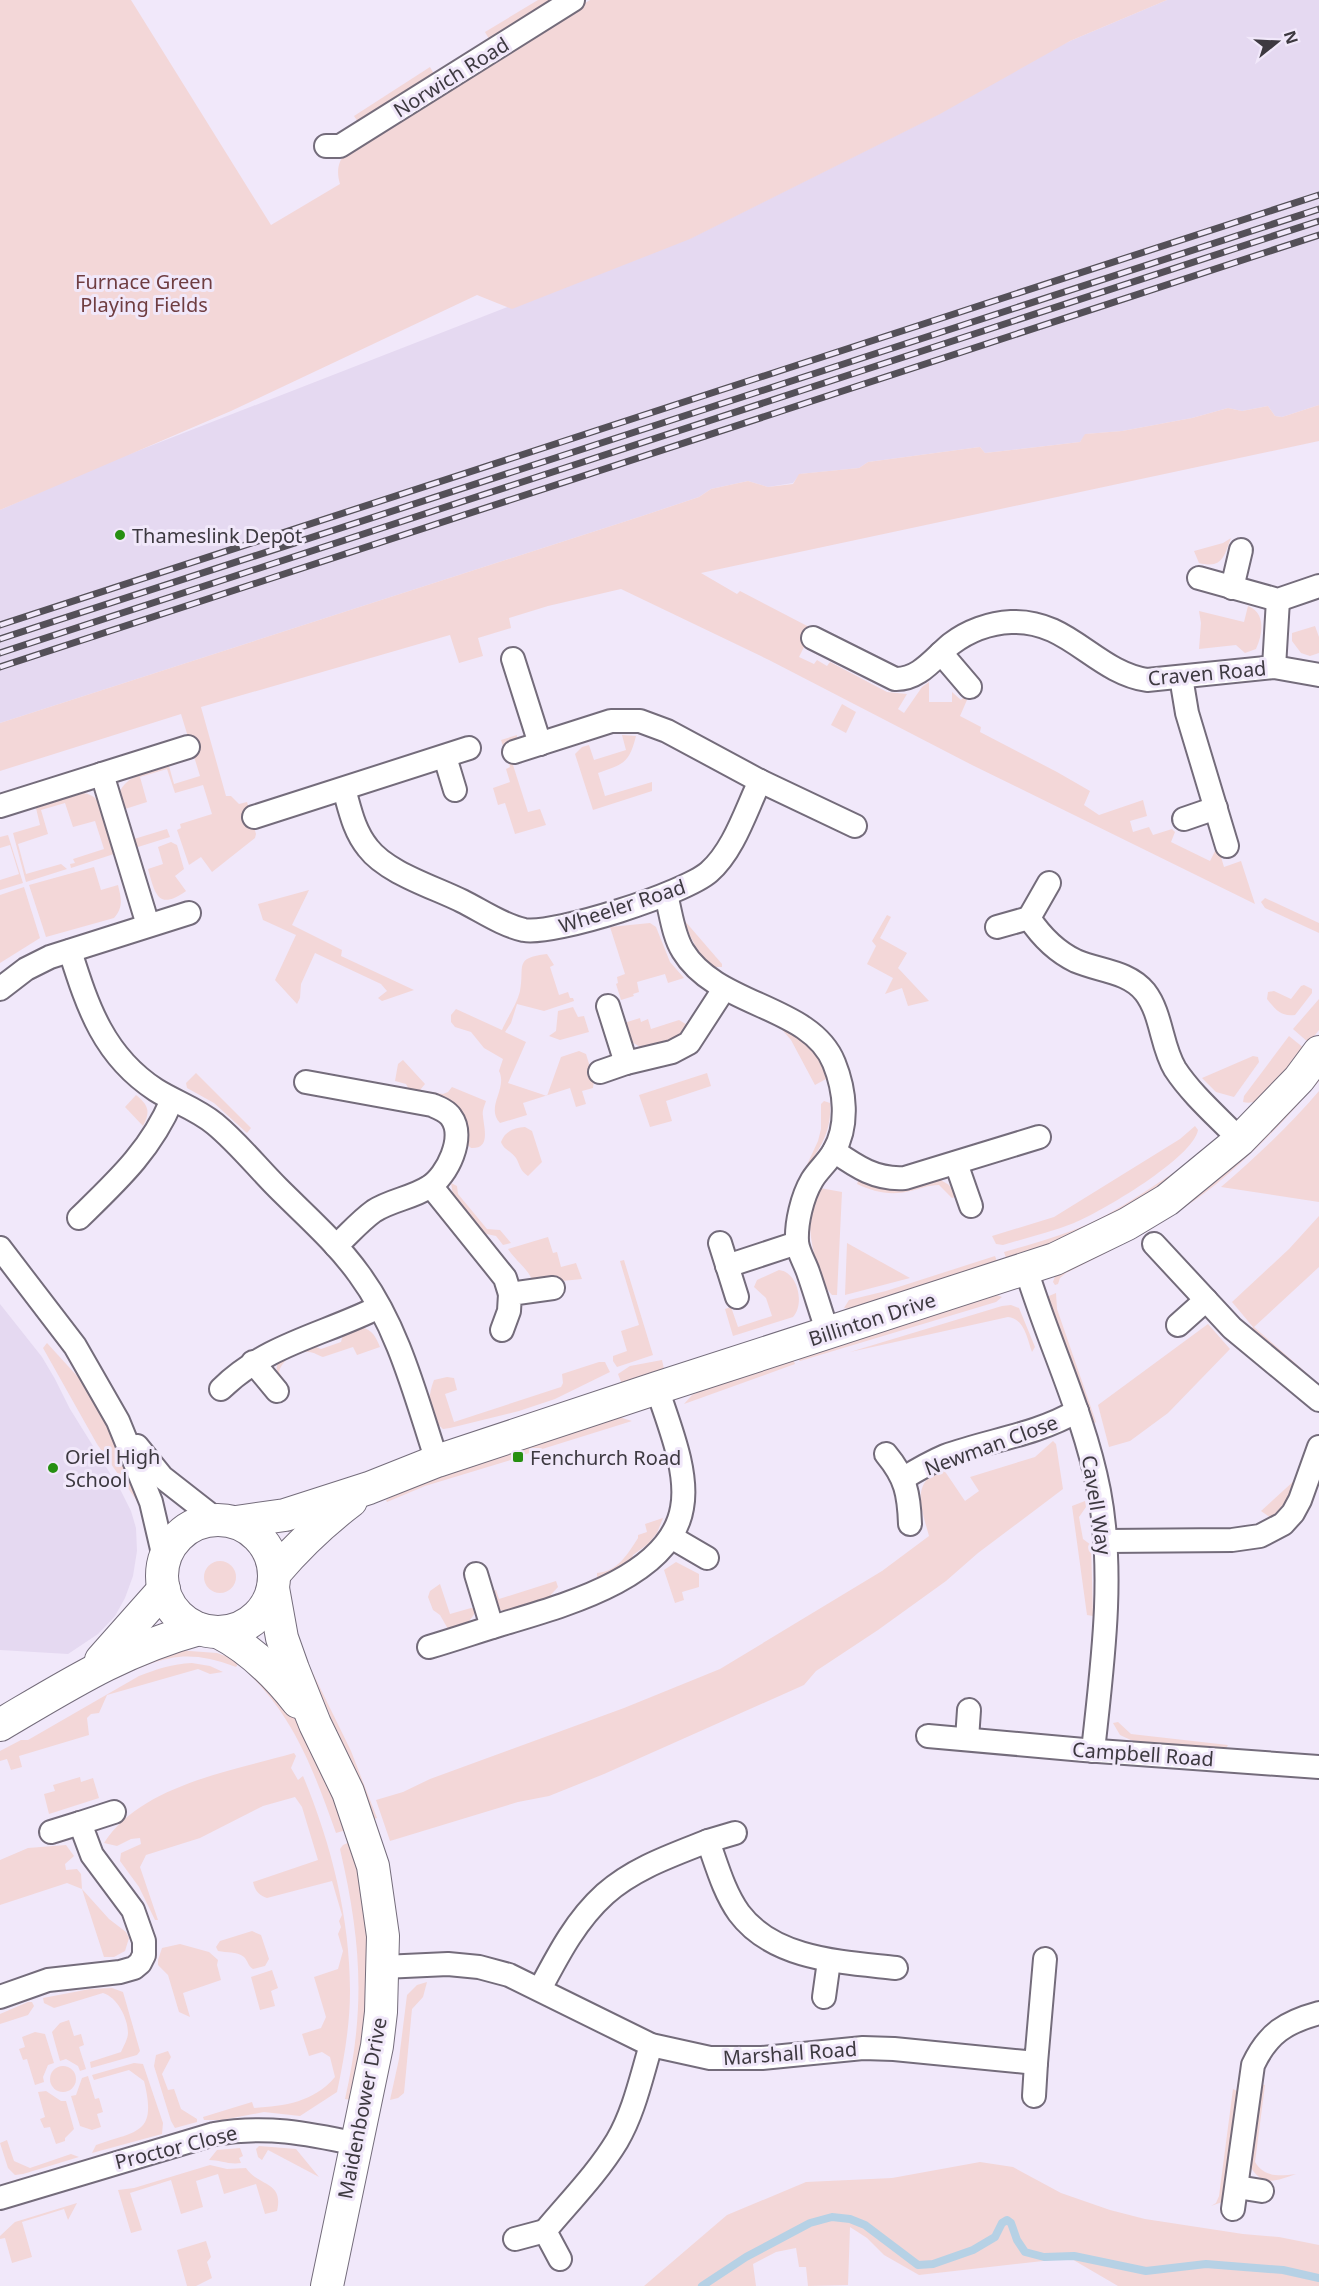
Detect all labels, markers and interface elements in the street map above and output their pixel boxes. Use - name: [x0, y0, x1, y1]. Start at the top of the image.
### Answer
- north arrow: [1247, 12, 1307, 72]
- text: N: [1279, 28, 1304, 47]
- street label: Norwich Road: [388, 31, 514, 123]
- park label: Furnace Green Playing Fields: [75, 268, 213, 318]
- place label: Thameslink Depot: [132, 522, 302, 549]
- marker: Thameslink Depot: [113, 528, 127, 542]
- street label: Craven Road: [1147, 654, 1267, 692]
- street label: Wheeler Road: [555, 873, 689, 939]
- street label: Billinton Drive: [805, 1286, 939, 1352]
- street label: Newman Close: [921, 1408, 1061, 1482]
- place label: Oriel High School: [65, 1443, 160, 1493]
- place label: Fenchurch Road: [530, 1444, 681, 1471]
- marker: Fenchurch Road: [511, 1450, 525, 1464]
- street label: Cavell Way: [1076, 1453, 1118, 1557]
- marker: Oriel High School: [46, 1461, 60, 1475]
- street label: Campbell Road: [1071, 1736, 1215, 1772]
- street label: Maidenbower Drive: [331, 2015, 393, 2201]
- street label: Marshall Road: [722, 2035, 858, 2071]
- street label: Proctor Close: [112, 2119, 240, 2175]

